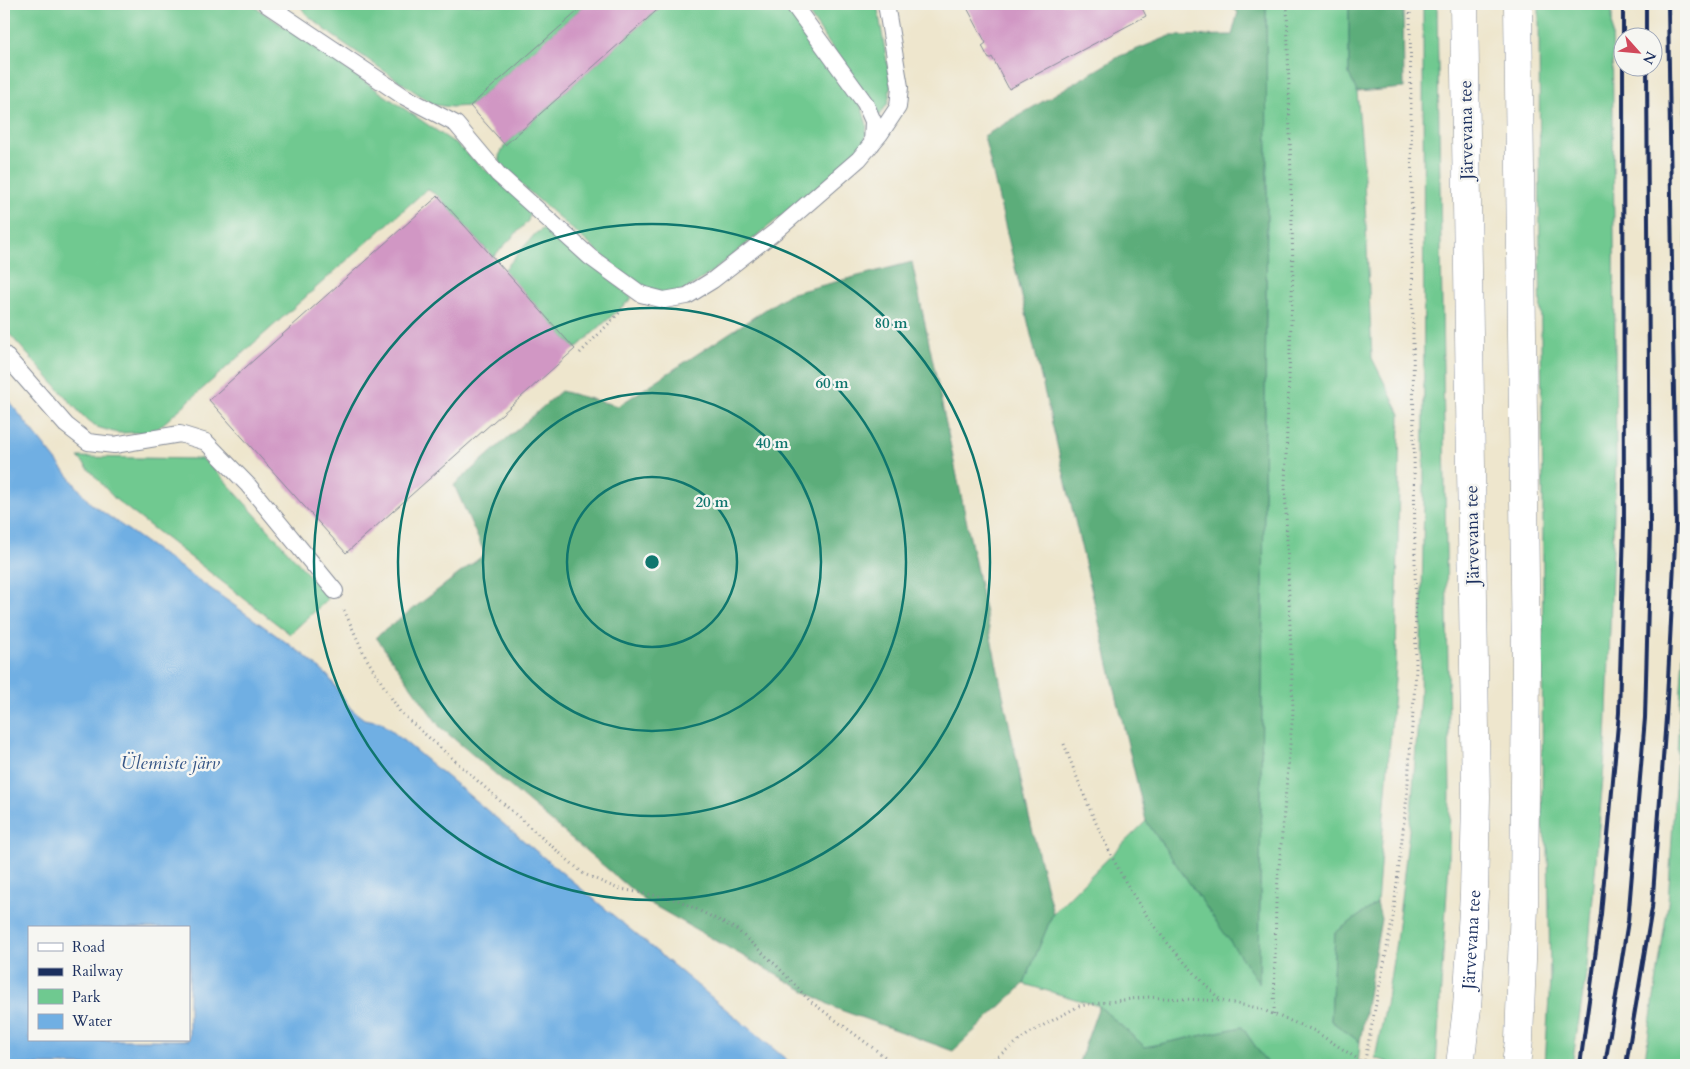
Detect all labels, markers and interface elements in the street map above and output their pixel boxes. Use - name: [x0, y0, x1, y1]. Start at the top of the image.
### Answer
- north arrow: [1612, 28, 1662, 78]
- text: N: [1638, 48, 1660, 67]
- street label: Järvevana tee: [1453, 80, 1480, 183]
- text: 80 m: [874, 313, 908, 333]
- text: 60 m: [815, 373, 849, 393]
- text: 40 m: [755, 433, 789, 453]
- street label: Järvevana tee: [1459, 485, 1486, 588]
- text: 20 m: [695, 492, 729, 512]
- centre of rings: [643, 553, 661, 571]
- water label: Ülemiste järv: [120, 750, 221, 776]
- street label: Järvevana tee: [1456, 890, 1487, 993]
- legend: [28, 926, 190, 1042]
- text: Road: [72, 937, 105, 957]
- text: Railway: [72, 961, 123, 981]
- text: Park: [72, 987, 101, 1007]
- text: Water: [71, 1011, 113, 1031]

